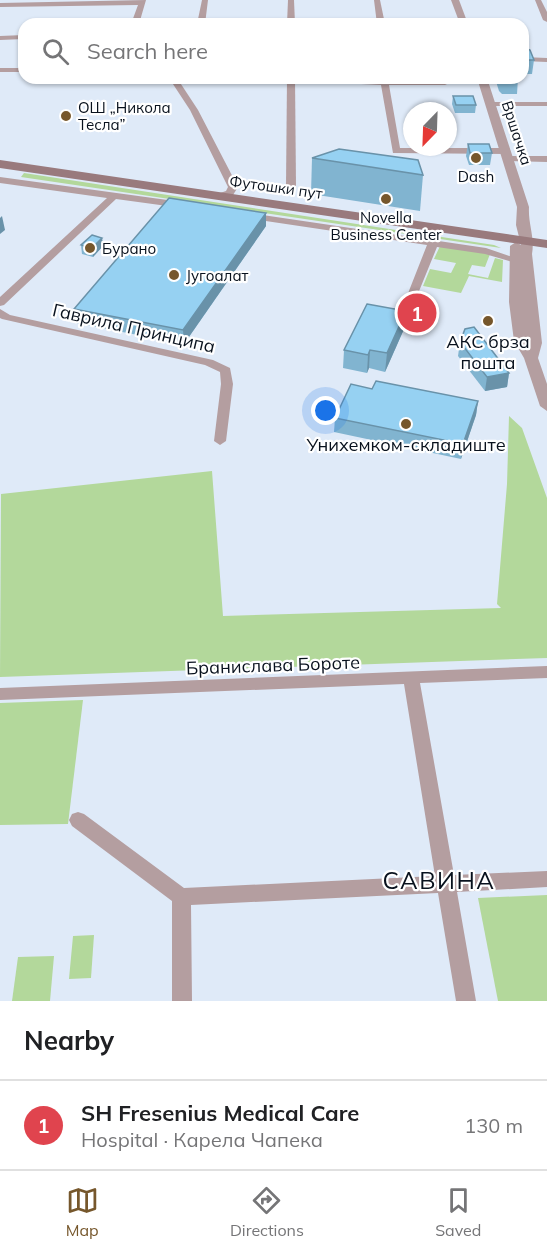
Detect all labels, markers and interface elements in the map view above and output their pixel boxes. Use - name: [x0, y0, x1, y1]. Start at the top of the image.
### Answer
- search box: [18, 18, 529, 84]
- icon: search: [39, 35, 72, 68]
- text: Search here: [87, 37, 208, 65]
- place label: ОШ „Никола Тесла”: [78, 98, 171, 134]
- street label: Вршачка: [498, 98, 536, 168]
- north arrow: [403, 102, 457, 156]
- marker: ОШ „Никола Тесла”: [59, 109, 73, 123]
- marker: Dash: [469, 151, 483, 165]
- place label: Dash: [458, 167, 494, 186]
- street label: Футошки пут: [228, 171, 324, 203]
- marker: Novella Business Center: [379, 192, 393, 206]
- place label: Novella Business Center: [330, 208, 442, 244]
- place label: Бурано: [102, 239, 156, 258]
- marker: Бурано: [83, 241, 97, 255]
- place label: Југоалат: [186, 266, 249, 285]
- marker: Југоалат: [167, 268, 181, 282]
- pin: 1: [398, 290, 436, 336]
- street label: Гаврила Принципа: [50, 298, 218, 358]
- marker: АКС брза пошта: [481, 314, 495, 328]
- place label: АКС брза пошта: [446, 330, 530, 374]
- your location: [311, 396, 340, 425]
- marker: Унихемком-складиште: [399, 417, 413, 431]
- place label: Унихемком-складиште: [305, 433, 506, 456]
- street label: Бранислава Бороте: [186, 650, 360, 680]
- district label: САВИНА: [383, 865, 495, 895]
- text: Nearby: [24, 1024, 114, 1057]
- text: SH Fresenius Medical Care: [81, 1099, 359, 1127]
- text: 1: [38, 1113, 50, 1138]
- text: 130 m: [464, 1113, 523, 1138]
- text: Hospital · Карела Чапека: [81, 1127, 323, 1152]
- tab: Map: [66, 1184, 99, 1240]
- tab: Directions: [230, 1184, 304, 1240]
- tab: Saved: [435, 1184, 481, 1240]

